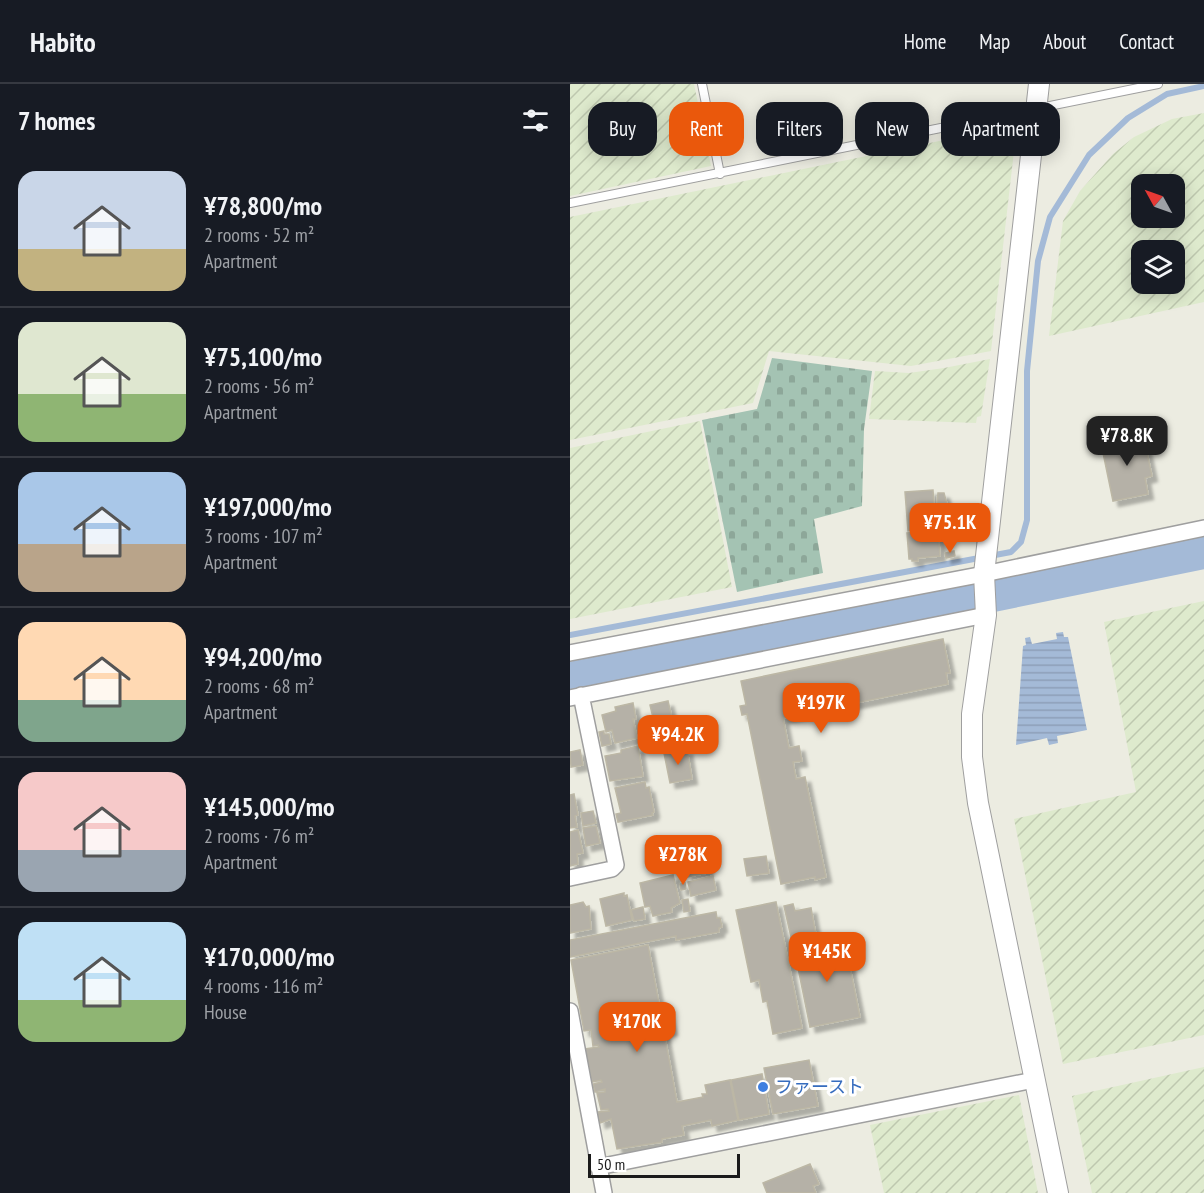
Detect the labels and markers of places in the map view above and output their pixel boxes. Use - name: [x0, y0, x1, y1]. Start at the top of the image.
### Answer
- pin: ¥78.8K: [1078, 416, 1176, 467]
- pin: ¥75.1K: [901, 503, 999, 554]
- pin: ¥197K: [779, 683, 863, 734]
- pin: ¥94.2K: [629, 715, 727, 766]
- pin: ¥278K: [641, 835, 725, 886]
- pin: ¥145K: [785, 932, 869, 983]
- pin: ¥170K: [595, 1002, 679, 1053]
- place label: ファースト: [775, 1075, 864, 1098]
- marker: ファースト: [756, 1080, 770, 1094]

